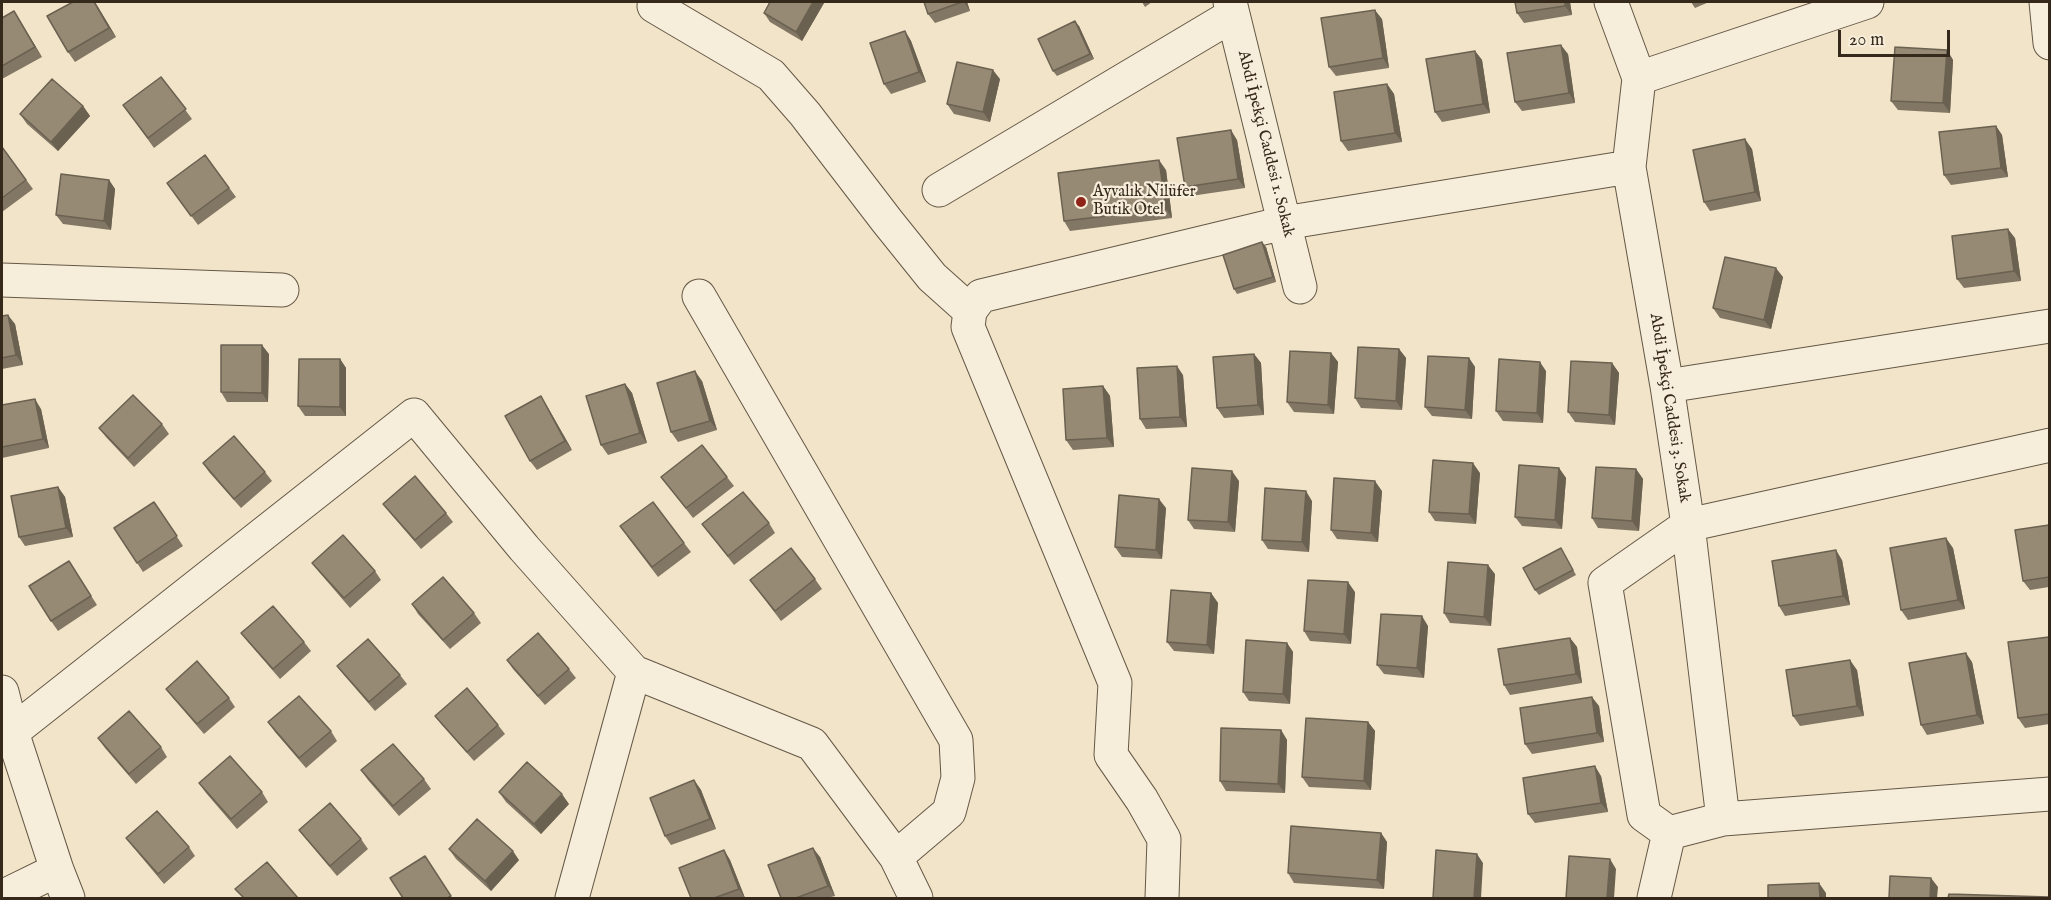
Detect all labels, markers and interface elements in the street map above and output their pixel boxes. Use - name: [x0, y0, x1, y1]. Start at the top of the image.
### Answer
- scale bar: [1841, 18, 1954, 56]
- text: 20 m: [1849, 29, 1884, 52]
- street label: Abdi İpekçi Caddesi 1. Sokak: [1233, 49, 1297, 239]
- place label: Ayvalık Nilüfer Butik Otel: [1093, 183, 1196, 221]
- marker: Ayvalık Nilüfer Butik Otel: [1074, 195, 1088, 209]
- street label: Abdi İpekçi Caddesi 3. Sokak: [1645, 312, 1693, 504]

